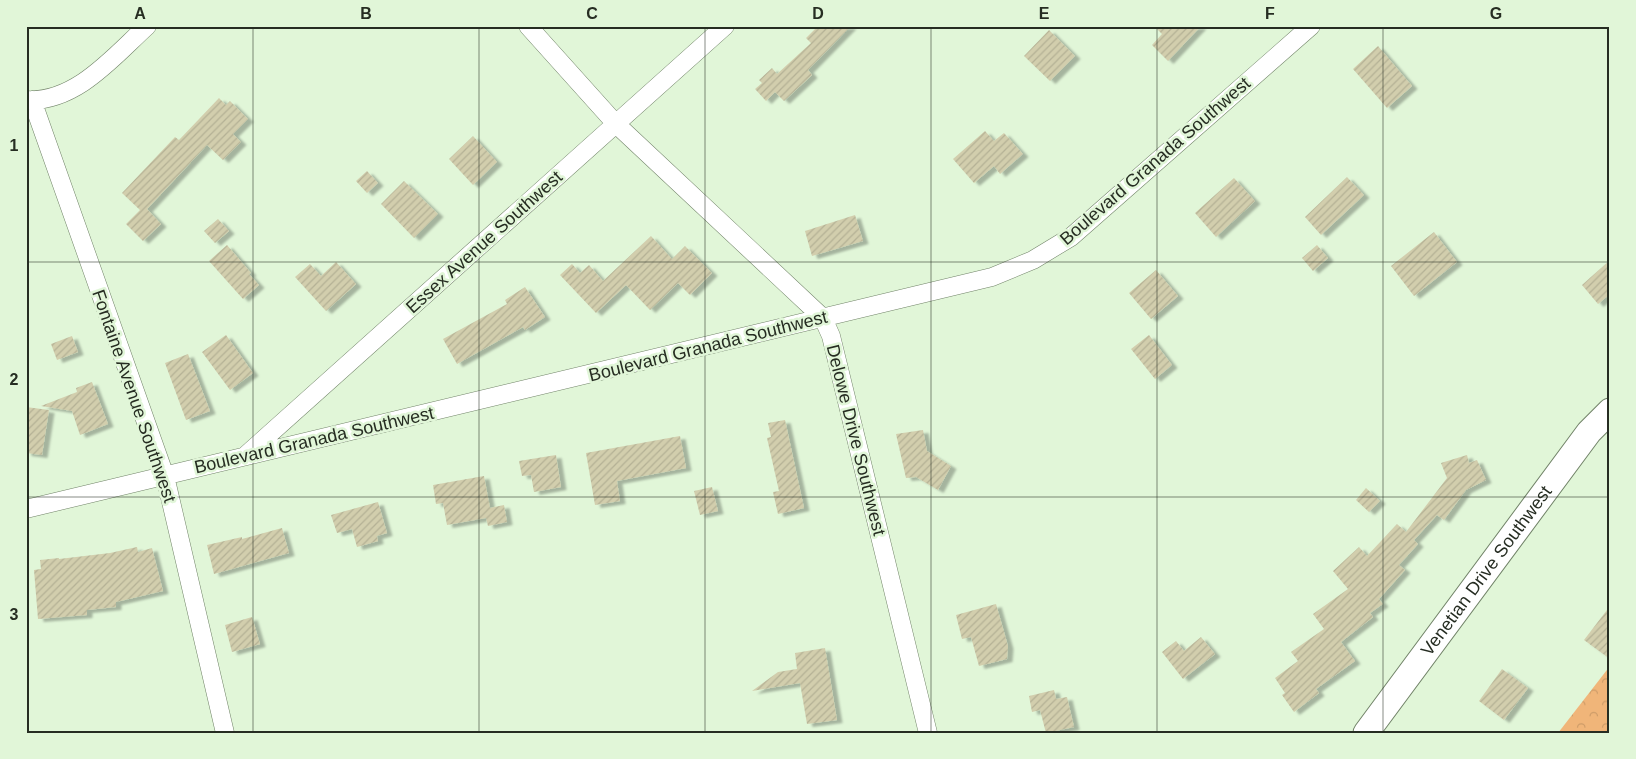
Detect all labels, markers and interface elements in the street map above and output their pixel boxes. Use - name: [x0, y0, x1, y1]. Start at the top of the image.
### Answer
- text: A: [134, 5, 146, 22]
- text: B: [360, 5, 372, 22]
- text: C: [586, 5, 598, 22]
- text: D: [812, 5, 824, 22]
- text: E: [1039, 5, 1050, 22]
- text: F: [1265, 5, 1275, 22]
- text: G: [1490, 5, 1502, 22]
- street label: Boulevard Granada Southwest: [1056, 73, 1254, 249]
- text: 1: [10, 137, 19, 154]
- street label: Essex Avenue Southwest: [402, 167, 566, 317]
- street label: Fontaine Avenue Southwest: [88, 287, 180, 505]
- street label: Boulevard Granada Southwest: [587, 307, 829, 385]
- street label: Delowe Drive Southwest: [823, 342, 889, 538]
- text: 2: [10, 371, 19, 388]
- street label: Boulevard Granada Southwest: [192, 403, 436, 477]
- street label: Venetian Drive Southwest: [1417, 482, 1556, 660]
- text: 3: [10, 606, 19, 623]

